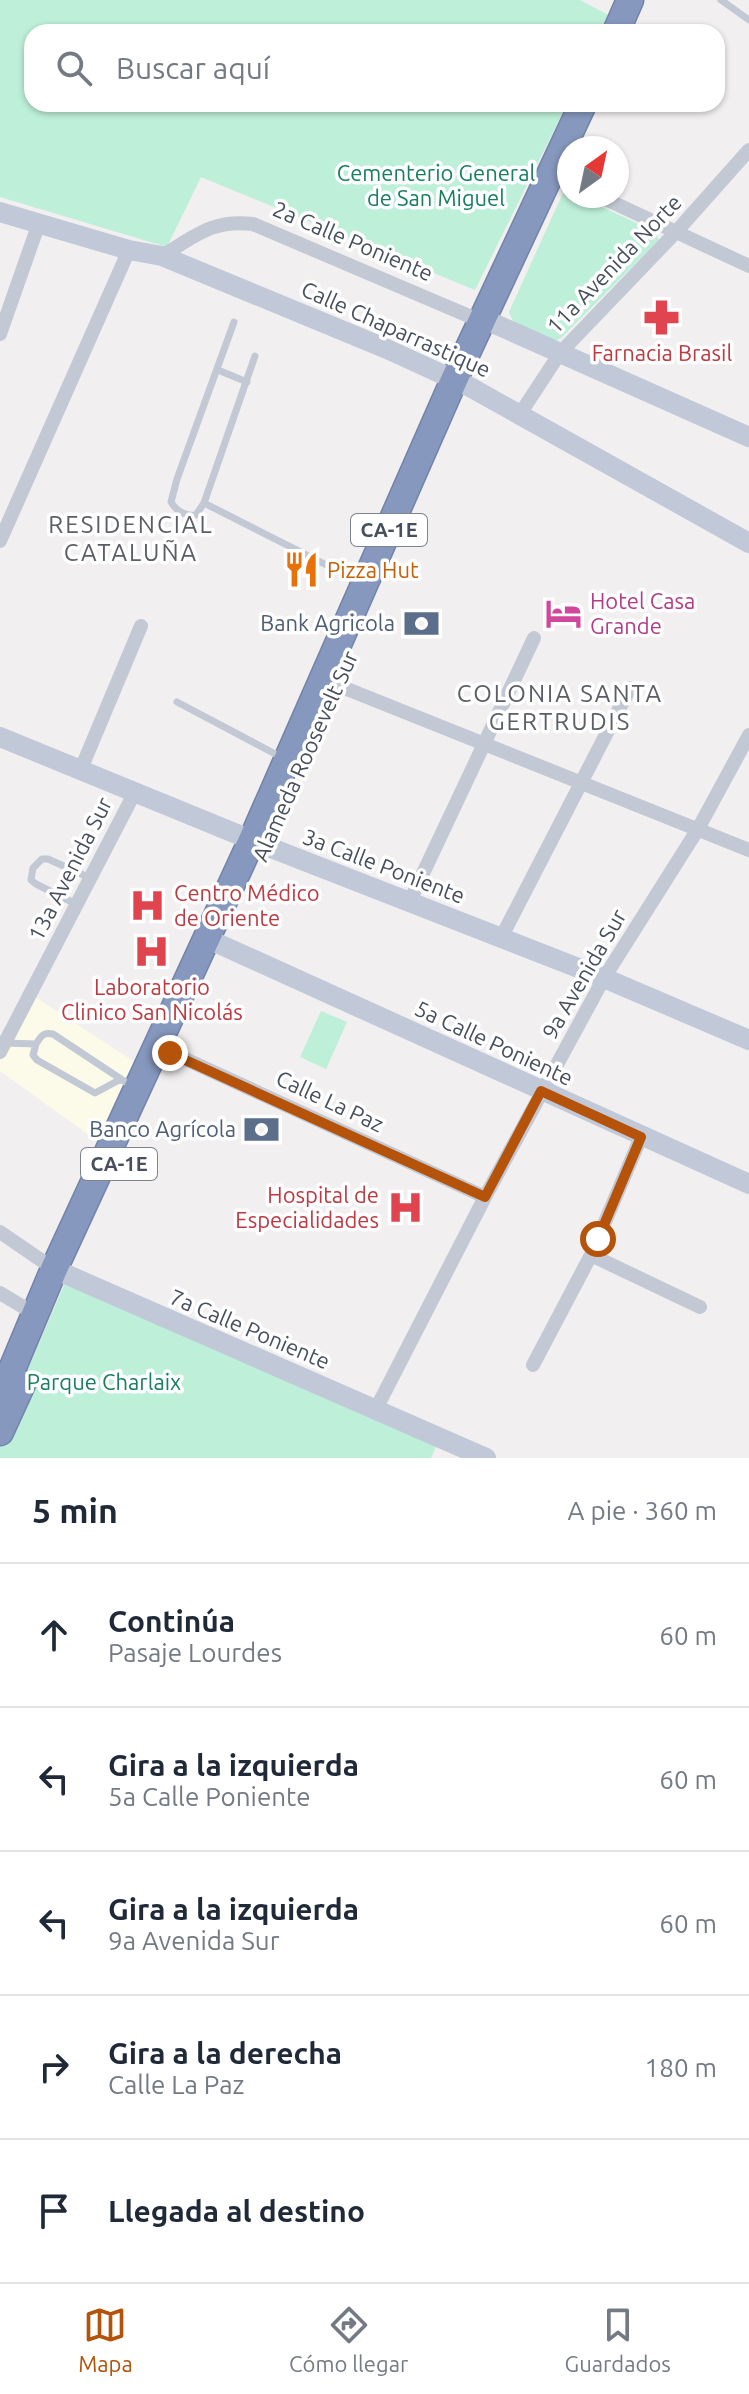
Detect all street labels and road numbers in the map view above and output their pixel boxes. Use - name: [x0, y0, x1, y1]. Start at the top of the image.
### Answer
- street label: 11a Avenida Norte: [541, 189, 686, 338]
- street label: 2a Calle Poniente: [269, 196, 437, 286]
- street label: Calle Chaparrastique: [298, 276, 495, 381]
- road number: CA-1E: [351, 514, 427, 546]
- street label: Alameda Roosevelt Sur: [247, 646, 363, 865]
- street label: 13a Avenida Sur: [23, 792, 117, 945]
- street label: 3a Calle Poniente: [300, 823, 469, 908]
- street label: 9a Avenida Sur: [536, 904, 631, 1043]
- street label: 5a Calle Poniente: [411, 995, 577, 1090]
- street label: Calle La Paz: [273, 1065, 388, 1136]
- road number: CA-1E: [81, 1148, 157, 1180]
- street label: 7a Calle Poniente: [166, 1284, 334, 1374]

